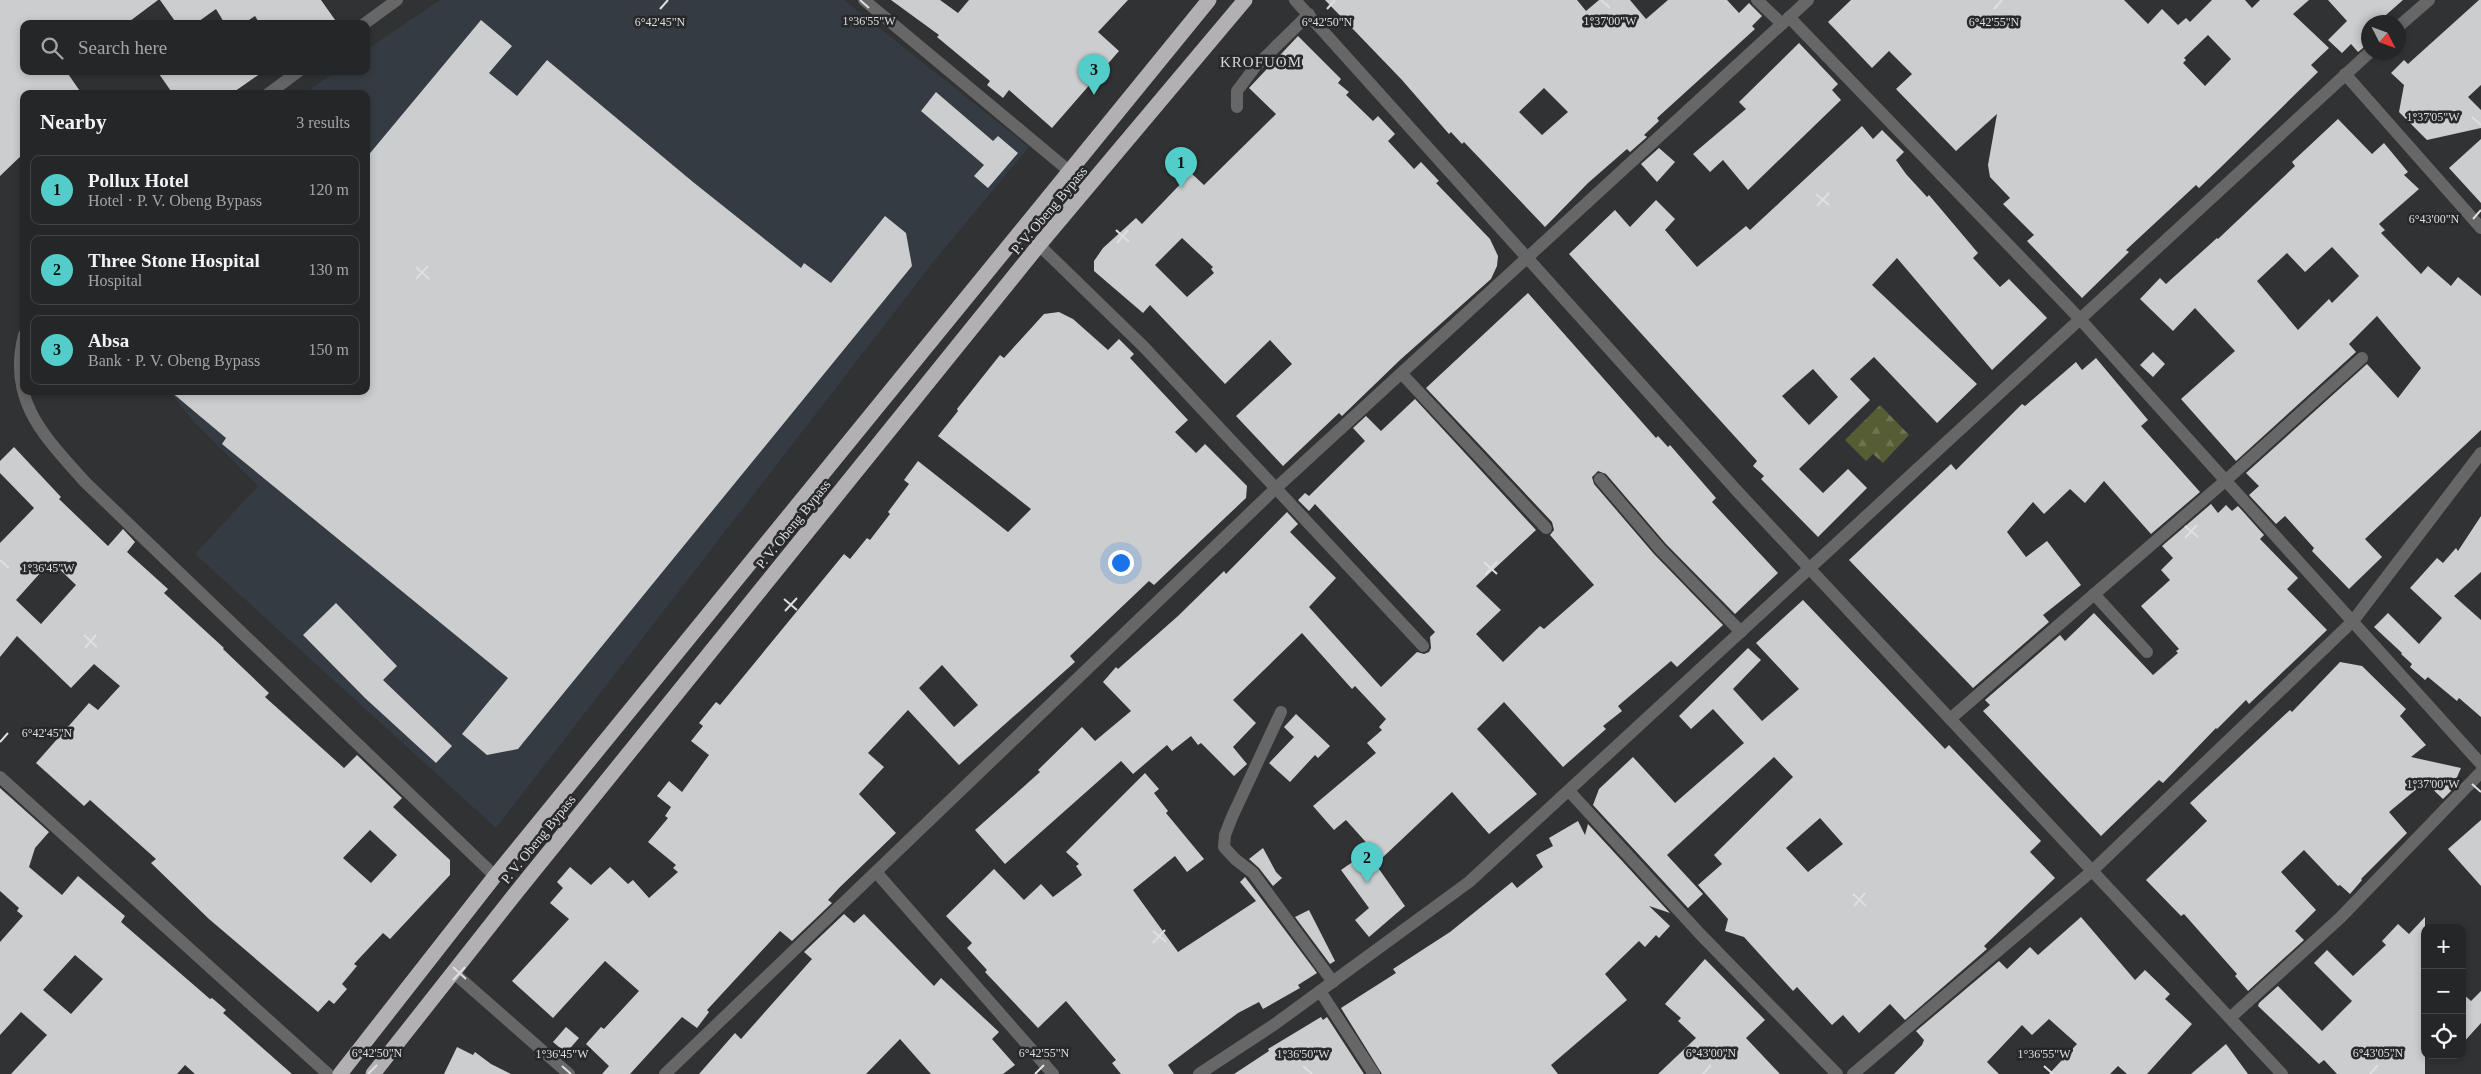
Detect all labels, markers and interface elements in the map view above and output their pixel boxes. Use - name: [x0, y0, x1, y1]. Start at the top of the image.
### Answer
- text: 1°36'55"W: [842, 14, 896, 28]
- text: 1°37'00"W: [1583, 14, 1637, 28]
- text: 6°42'45"N: [635, 15, 686, 29]
- text: 6°42'50"N: [1302, 15, 1353, 29]
- text: 6°42'55"N: [1969, 15, 2020, 29]
- north arrow: [2361, 15, 2406, 60]
- search box: [20, 20, 370, 75]
- icon: search: [38, 34, 66, 62]
- text: Search here: [78, 37, 167, 58]
- pin: 3: [1078, 54, 1110, 95]
- district label: KROFUOM: [1220, 54, 1302, 70]
- text: Nearby: [40, 110, 107, 134]
- text: 1°37'05"W: [2406, 110, 2460, 124]
- text: 3 results: [296, 114, 350, 131]
- pin: 1: [1165, 147, 1197, 188]
- street label: P. V. Obeng Bypass: [1008, 164, 1090, 257]
- text: Pollux Hotel: [88, 170, 189, 191]
- text: 1: [53, 181, 61, 198]
- text: 120 m: [309, 181, 349, 198]
- text: Hotel · P. V. Obeng Bypass: [88, 192, 262, 209]
- text: 6°43'00"N: [2409, 212, 2460, 226]
- text: Three Stone Hospital: [88, 250, 260, 271]
- text: 2: [53, 261, 61, 278]
- text: 130 m: [309, 261, 349, 278]
- text: Hospital: [88, 272, 142, 289]
- text: Absa: [88, 330, 129, 351]
- text: 3: [53, 341, 61, 358]
- text: 150 m: [309, 341, 349, 358]
- text: Bank · P. V. Obeng Bypass: [88, 352, 260, 369]
- street label: P. V. Obeng Bypass: [753, 477, 834, 572]
- your location: [1108, 550, 1134, 576]
- text: 1°36'45"W: [21, 561, 75, 575]
- text: 6°42'45"N: [22, 726, 73, 740]
- text: 1°37'00"W: [2406, 777, 2460, 791]
- street label: P. V. Obeng Bypass: [498, 792, 579, 887]
- pin: 2: [1351, 842, 1383, 883]
- map controls: [2421, 924, 2466, 1059]
- button: +: [2421, 924, 2466, 969]
- button: −: [2421, 969, 2466, 1014]
- button: locate: [2421, 1014, 2466, 1059]
- text: 6°42'50"N: [352, 1046, 403, 1060]
- text: 6°42'55"N: [1019, 1046, 1070, 1060]
- text: 6°43'00"N: [1686, 1046, 1737, 1060]
- text: 6°43'05"N: [2353, 1046, 2404, 1060]
- text: 1°36'45"W: [535, 1047, 589, 1061]
- text: 1°36'50"W: [1276, 1047, 1330, 1061]
- text: 1°36'55"W: [2017, 1047, 2071, 1061]

